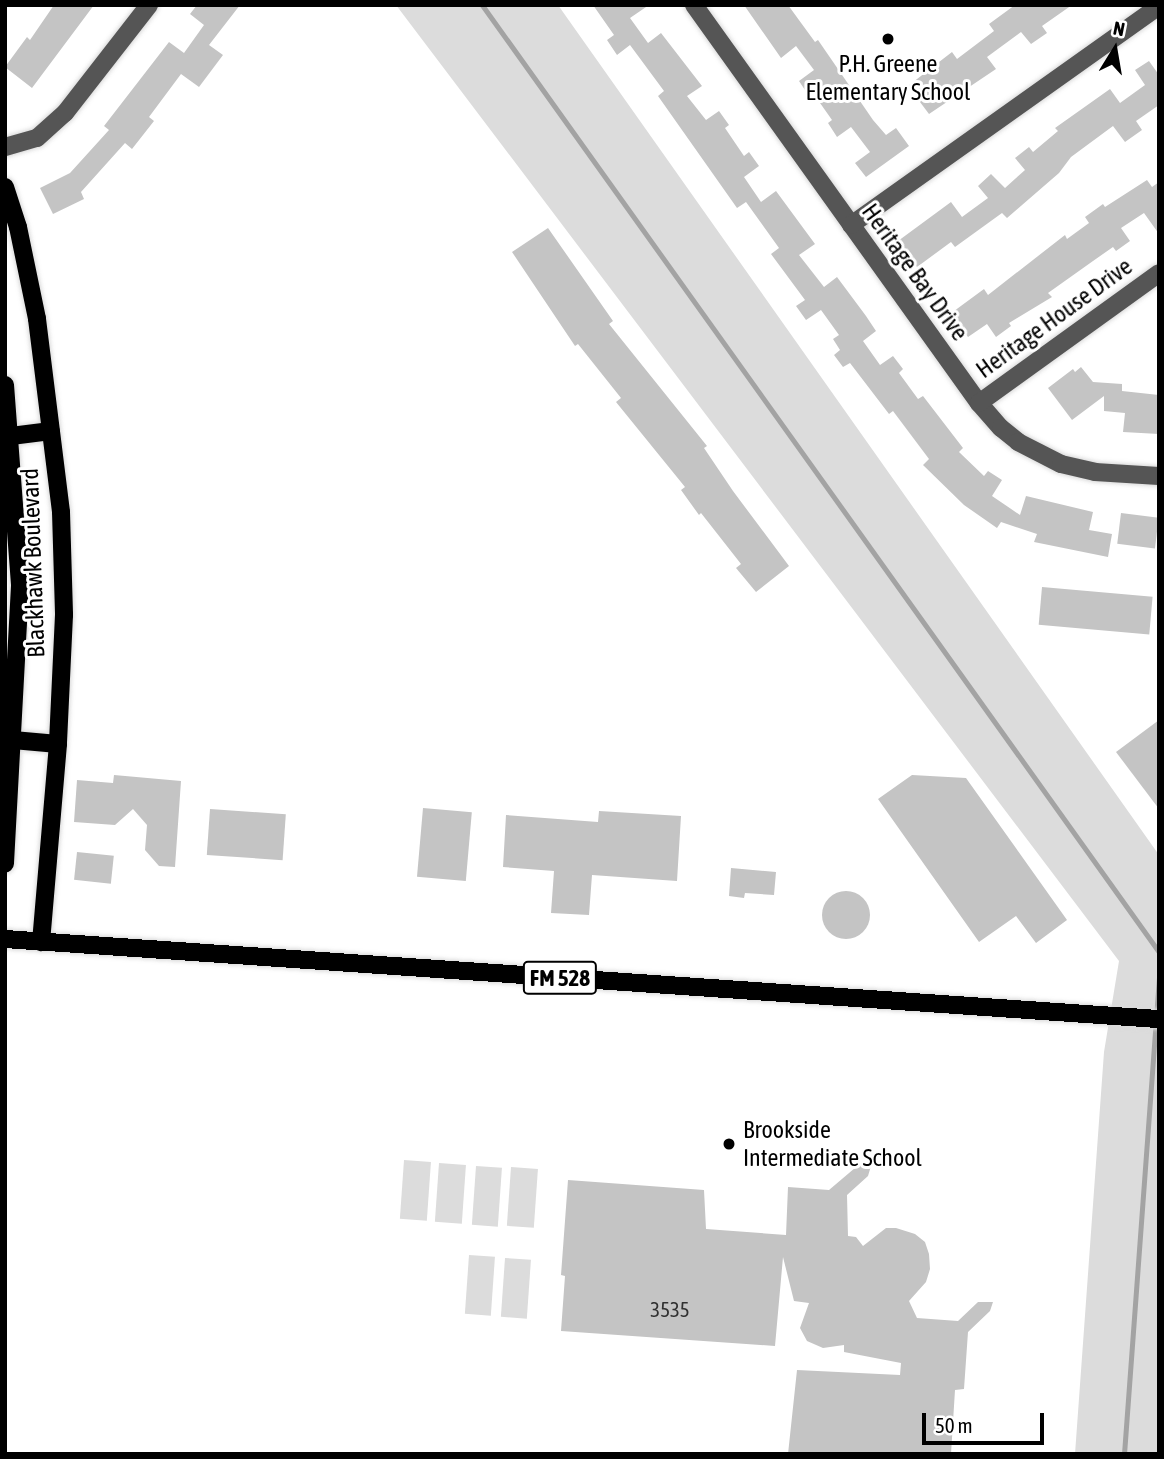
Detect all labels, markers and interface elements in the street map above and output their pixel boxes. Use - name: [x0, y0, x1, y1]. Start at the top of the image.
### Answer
- north arrow: [1080, 14, 1150, 84]
- text: N: [1111, 17, 1127, 40]
- marker: P.H. Greene Elementary School: [880, 31, 896, 47]
- place label: P.H. Greene Elementary School: [806, 50, 970, 106]
- street label: Heritage Bay Drive: [856, 198, 974, 346]
- street label: Heritage House Drive: [970, 252, 1138, 384]
- street label: Blackhawk Boulevard: [15, 468, 51, 658]
- road number: FM 528: [522, 959, 598, 998]
- place label: Brookside Intermediate School: [743, 1116, 922, 1172]
- marker: Brookside Intermediate School: [721, 1136, 737, 1152]
- house number: 3535: [650, 1296, 690, 1322]
- scale bar: [926, 1400, 1048, 1444]
- text: 50 m: [935, 1413, 973, 1437]

